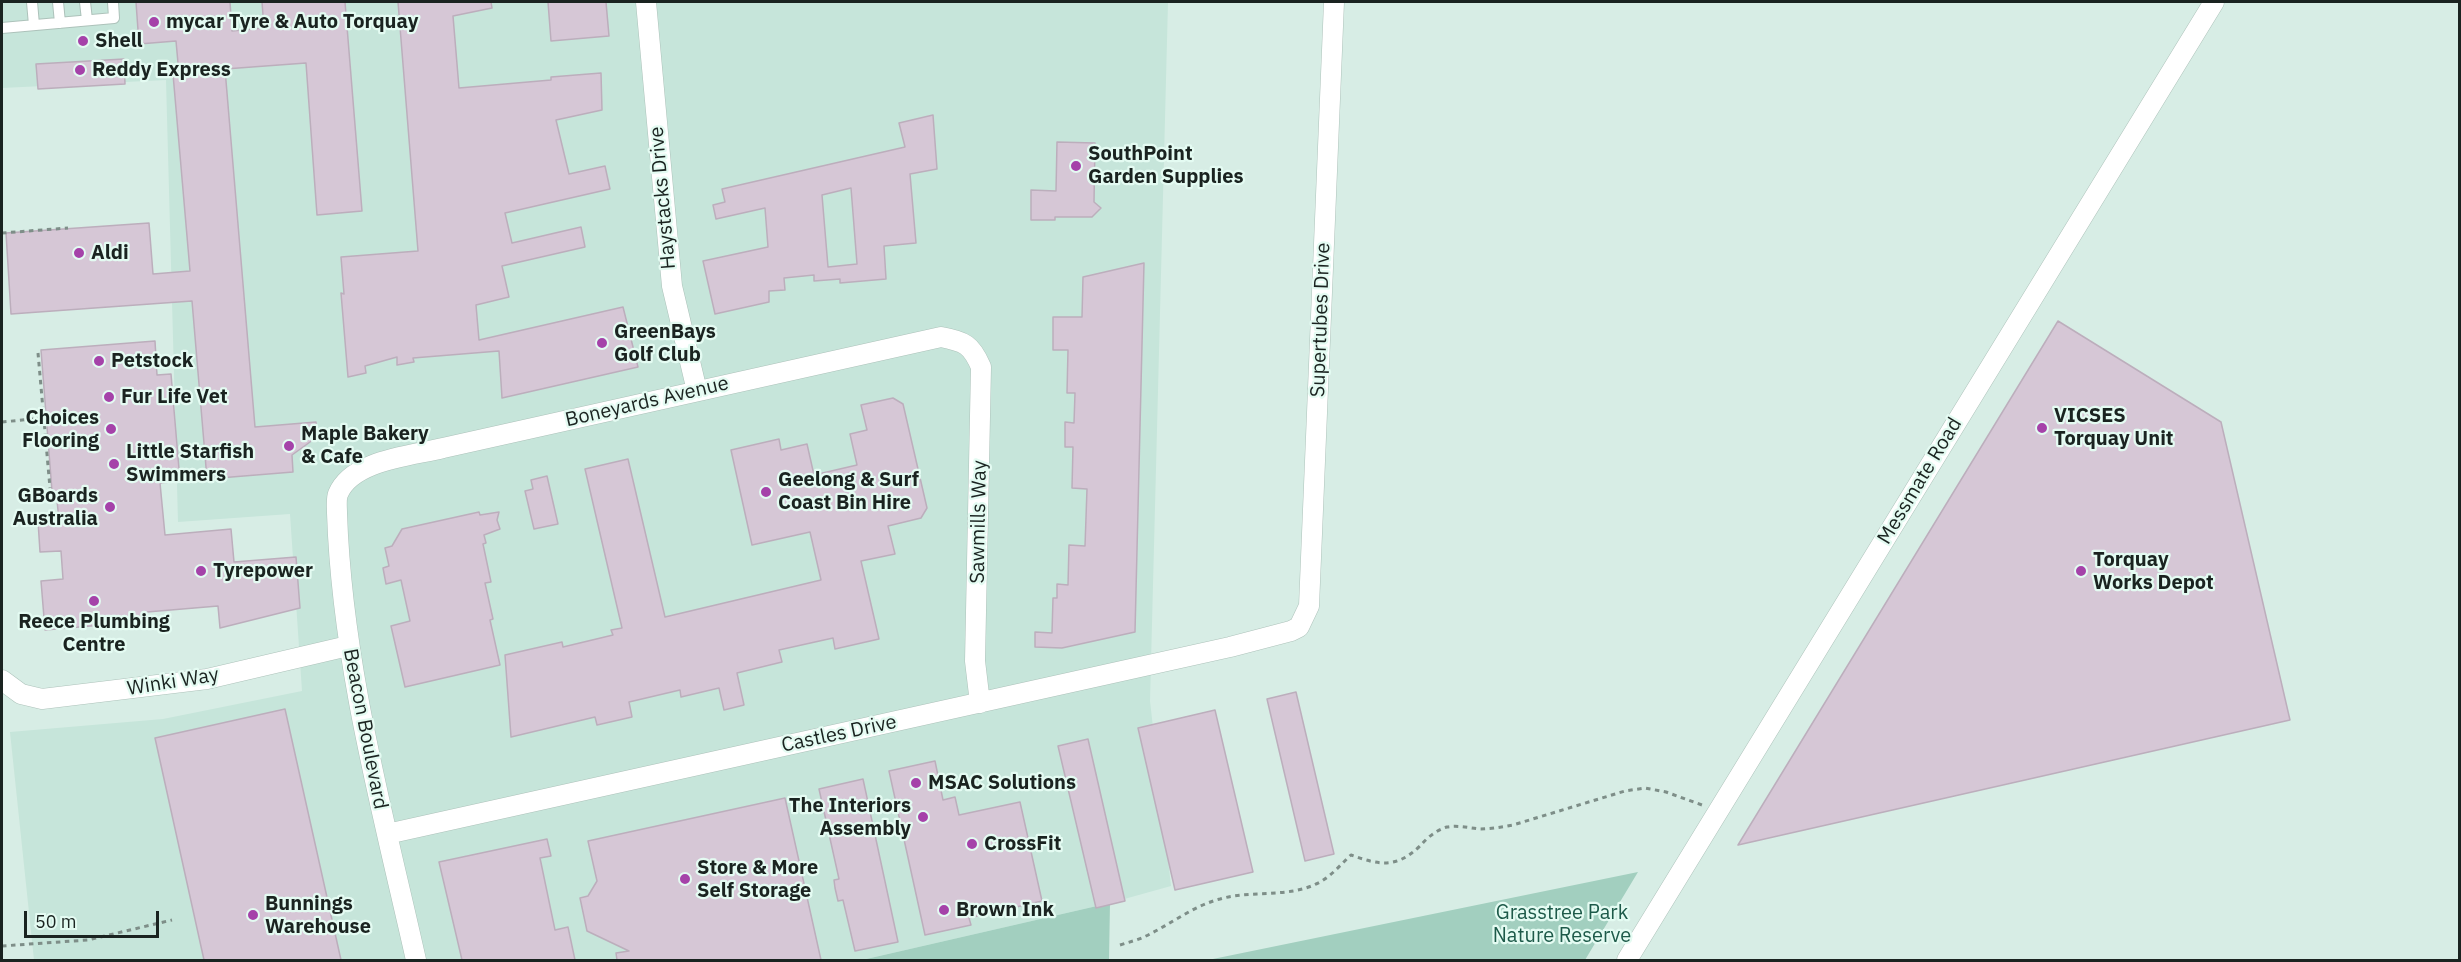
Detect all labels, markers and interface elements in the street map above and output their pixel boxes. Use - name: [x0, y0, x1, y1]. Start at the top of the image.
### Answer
- place label: mycar Tyre & Auto Torquay: [166, 10, 418, 34]
- marker: mycar Tyre & Auto Torquay: [147, 15, 161, 29]
- place label: Shell: [95, 29, 143, 53]
- marker: Shell: [76, 34, 90, 48]
- place label: Reddy Express: [92, 58, 231, 82]
- marker: Reddy Express: [73, 63, 87, 77]
- street label: Haystacks Drive: [645, 126, 681, 270]
- place label: SouthPoint Garden Supplies: [1088, 142, 1244, 189]
- marker: SouthPoint Garden Supplies: [1069, 159, 1083, 173]
- place label: Aldi: [91, 241, 129, 265]
- street label: Supertubes Drive: [1306, 242, 1336, 398]
- marker: Aldi: [72, 246, 86, 260]
- place label: GreenBays Golf Club: [614, 320, 716, 367]
- marker: GreenBays Golf Club: [595, 336, 609, 350]
- place label: Petstock: [111, 349, 193, 373]
- marker: Petstock: [92, 354, 106, 368]
- street label: Boneyards Avenue: [563, 372, 731, 432]
- place label: Fur Life Vet: [121, 385, 228, 409]
- marker: Fur Life Vet: [102, 390, 116, 404]
- place label: VICSES Torquay Unit: [2054, 404, 2174, 451]
- place label: Choices Flooring: [22, 406, 99, 453]
- street label: Messmate Road: [1873, 413, 1967, 549]
- marker: VICSES Torquay Unit: [2035, 421, 2049, 435]
- marker: Choices Flooring: [104, 422, 118, 436]
- place label: Maple Bakery & Cafe: [301, 422, 429, 469]
- marker: Maple Bakery & Cafe: [282, 439, 296, 453]
- place label: Little Starfish Swimmers: [126, 440, 254, 487]
- marker: Little Starfish Swimmers: [107, 457, 121, 471]
- street label: Sawmills Way: [966, 460, 992, 584]
- place label: Geelong & Surf Coast Bin Hire: [778, 468, 919, 515]
- place label: GBoards Australia: [12, 484, 98, 531]
- marker: Geelong & Surf Coast Bin Hire: [759, 485, 773, 499]
- marker: GBoards Australia: [103, 500, 117, 514]
- place label: Torquay Works Depot: [2093, 548, 2214, 595]
- place label: Tyrepower: [213, 559, 313, 583]
- marker: Tyrepower: [194, 564, 208, 578]
- marker: Torquay Works Depot: [2074, 564, 2088, 578]
- marker: Reece Plumbing Centre: [87, 594, 101, 608]
- place label: Reece Plumbing Centre: [18, 610, 170, 657]
- street label: Beacon Boulevard: [338, 647, 392, 811]
- street label: Winki Way: [125, 663, 221, 701]
- street label: Castles Drive: [779, 710, 899, 758]
- place label: MSAC Solutions: [928, 771, 1076, 795]
- marker: MSAC Solutions: [909, 776, 923, 790]
- place label: The Interiors Assembly: [789, 794, 911, 841]
- marker: The Interiors Assembly: [916, 810, 930, 824]
- place label: CrossFit: [984, 832, 1061, 856]
- marker: CrossFit: [965, 837, 979, 851]
- place label: Store & More Self Storage: [697, 856, 818, 903]
- marker: Store & More Self Storage: [678, 872, 692, 886]
- place label: Bunnings Warehouse: [265, 892, 371, 939]
- place label: Brown Ink: [956, 898, 1054, 922]
- scale bar: [27, 899, 162, 937]
- park label: Grasstree Park Nature Reserve: [1493, 901, 1631, 948]
- marker: Brown Ink: [937, 903, 951, 917]
- marker: Bunnings Warehouse: [246, 908, 260, 922]
- text: 50 m: [35, 910, 77, 933]

